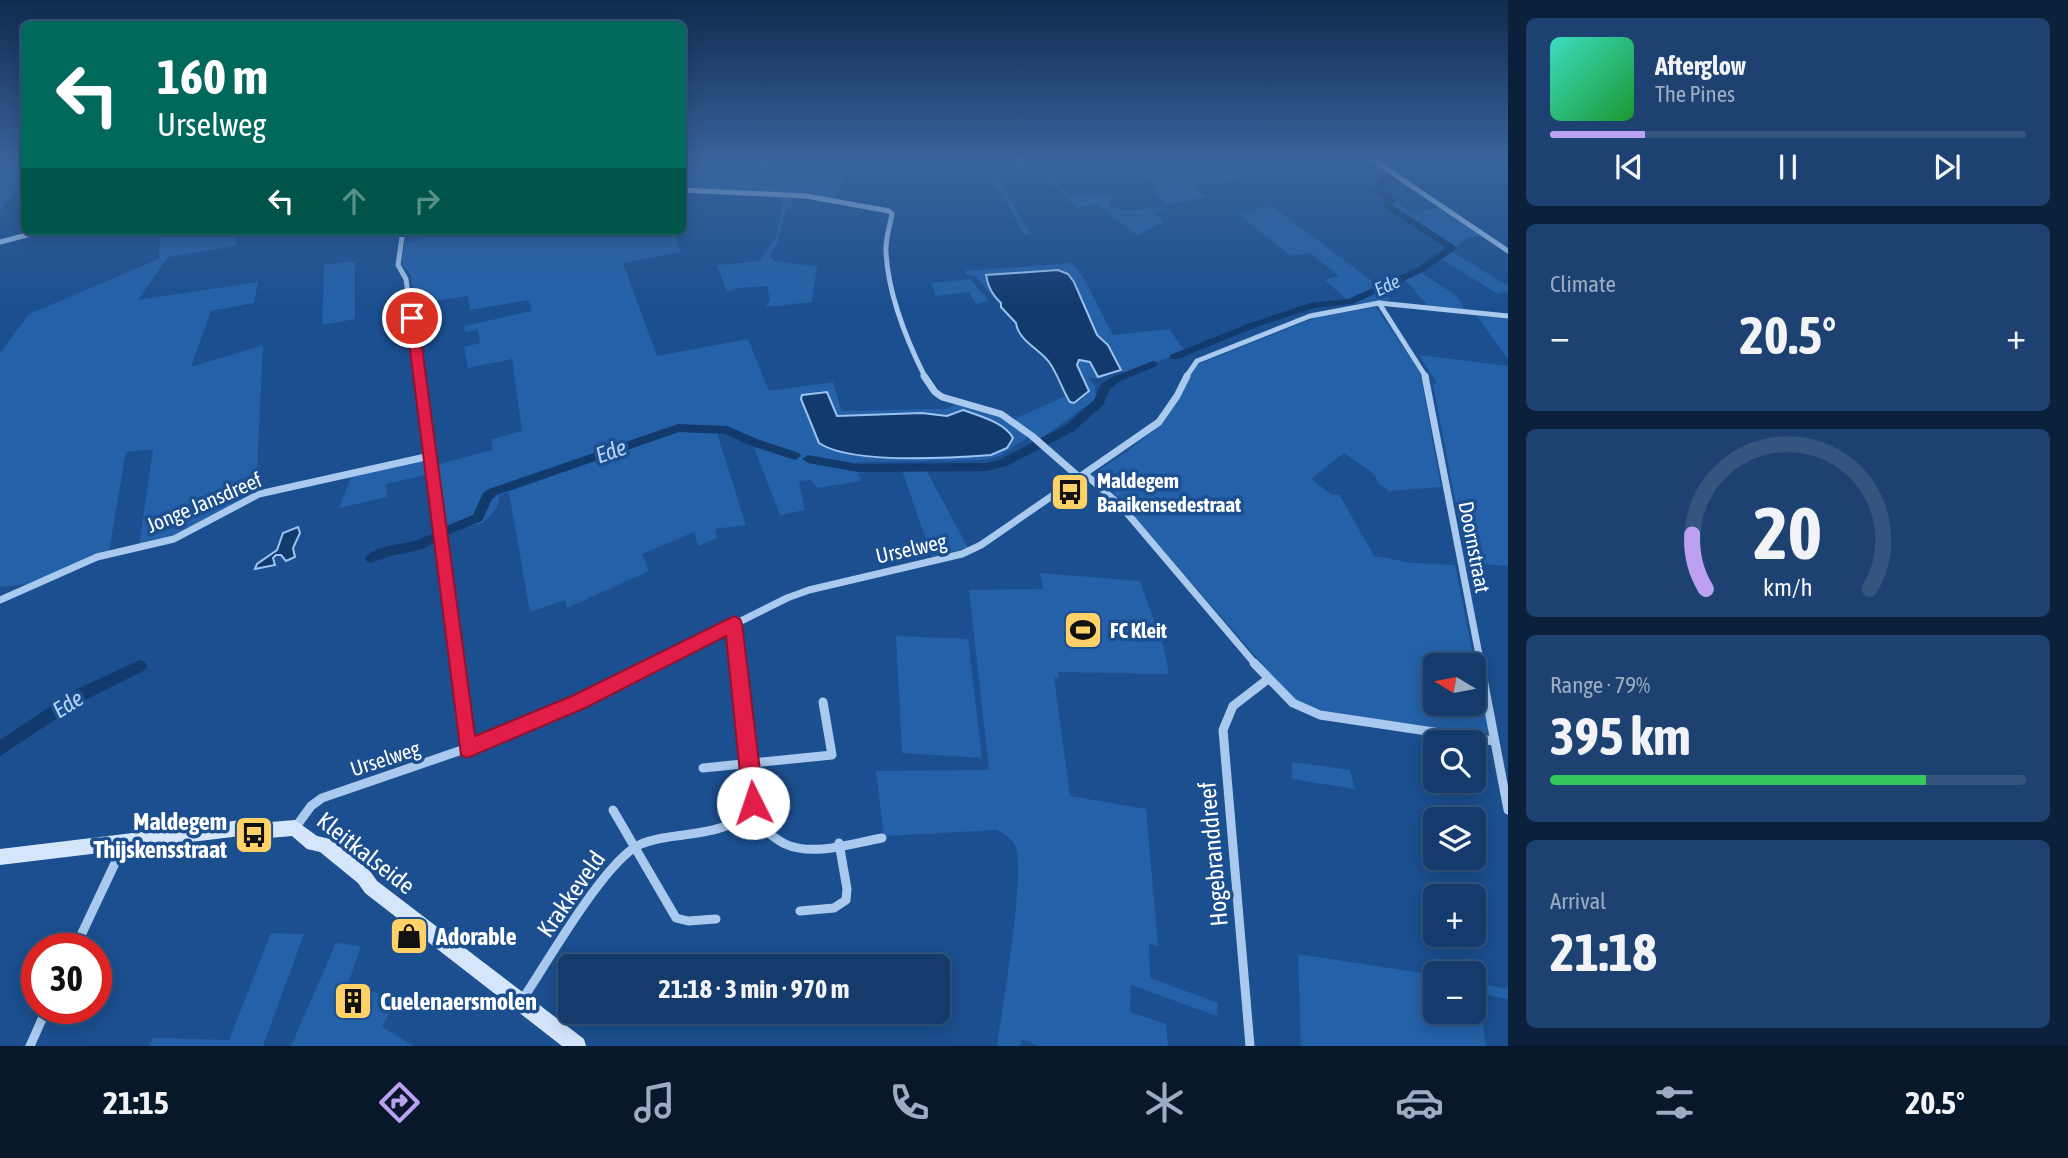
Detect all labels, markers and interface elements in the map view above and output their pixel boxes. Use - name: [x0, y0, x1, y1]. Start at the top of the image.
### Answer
- text: 160 m: [157, 48, 268, 104]
- icon: left: [42, 49, 133, 140]
- text: Afterglow: [1655, 51, 1746, 81]
- text: The Pines: [1655, 81, 1735, 107]
- text: Urselweg: [157, 106, 266, 143]
- icon: previous: [1610, 148, 1648, 186]
- icon: pause: [1769, 148, 1807, 186]
- icon: next: [1928, 148, 1966, 186]
- icon: left: [262, 182, 300, 220]
- icon: ahead: [335, 182, 373, 220]
- icon: right: [408, 182, 446, 220]
- water label: Ede: [1371, 270, 1403, 300]
- text: Climate: [1550, 271, 1616, 297]
- pin: [382, 288, 442, 348]
- icon: arrive: [393, 299, 431, 337]
- text: 20.5°: [1740, 305, 1836, 365]
- text: −: [1550, 314, 1570, 357]
- text: +: [2006, 314, 2026, 357]
- water label: Ede: [592, 434, 630, 468]
- street label: Jonge Jansdreef: [143, 467, 265, 537]
- place label: Maldegem Baaikensedestraat: [1097, 468, 1241, 516]
- bus stop icon: Maldegem Baaikensedestraat: [1049, 471, 1091, 513]
- text: 20: [1754, 491, 1822, 574]
- street label: Doornstraat: [1454, 499, 1496, 595]
- street label: Urselweg: [873, 528, 949, 568]
- text: km/h: [1763, 573, 1813, 601]
- sports icon: FC Kleit: [1062, 609, 1104, 651]
- place label: FC Kleit: [1110, 618, 1167, 642]
- north arrow: [1423, 653, 1486, 716]
- map controls: [1423, 653, 1486, 1024]
- text: Range · 79%: [1550, 672, 1650, 698]
- water label: Ede: [48, 685, 88, 723]
- text: 395 km: [1550, 706, 1691, 766]
- button: search: [1423, 730, 1486, 793]
- street label: Urselweg: [347, 735, 423, 781]
- position arrow: [716, 766, 790, 840]
- street label: Hogebranddreef: [1193, 780, 1233, 927]
- street label: Kleitkalseide: [312, 807, 420, 899]
- button: layers: [1423, 807, 1486, 870]
- place label: Maldegem Thijskensstraat: [93, 808, 227, 863]
- bus stop icon: Maldegem Thijskensstraat: [233, 814, 275, 856]
- street label: Krakkeveld: [532, 846, 610, 942]
- button: +: [1423, 884, 1486, 947]
- text: Arrival: [1550, 888, 1606, 914]
- shop icon: Adorable: [388, 915, 430, 957]
- text: 21:18: [1550, 922, 1657, 982]
- place label: Adorable: [435, 923, 517, 950]
- speed limit sign: 30: [21, 933, 112, 1024]
- button: −: [1423, 961, 1486, 1024]
- text: 21:18 · 3 min · 970 m: [659, 974, 849, 1004]
- building icon: Cuelenaersmolen: [332, 980, 374, 1022]
- place label: Cuelenaersmolen: [380, 988, 537, 1015]
- icon: directions: [375, 1078, 424, 1127]
- icon: music: [630, 1078, 679, 1127]
- icon: phone: [885, 1078, 934, 1127]
- icon: climate: [1140, 1078, 1189, 1127]
- icon: car: [1395, 1078, 1444, 1127]
- icon: filters: [1650, 1078, 1699, 1127]
- text: 21:15: [103, 1084, 169, 1121]
- text: 20.5°: [1905, 1084, 1965, 1121]

